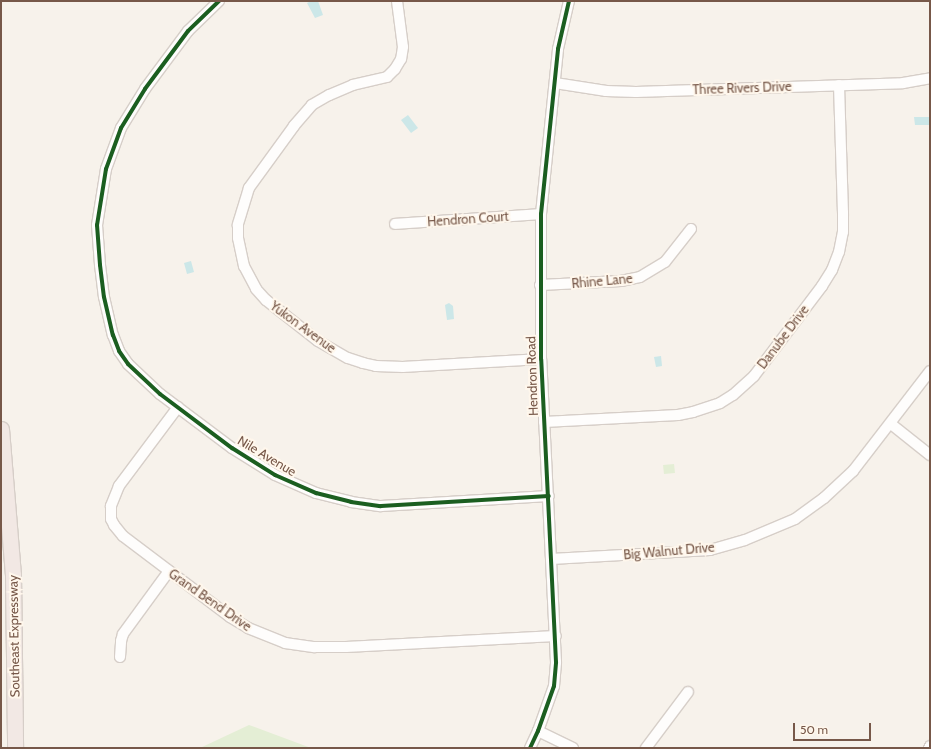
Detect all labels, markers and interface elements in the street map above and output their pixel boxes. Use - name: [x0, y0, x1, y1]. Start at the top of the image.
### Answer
- street label: Three Rivers Drive: [692, 78, 792, 98]
- street label: Hendron Court: [427, 208, 509, 230]
- street label: Rhine Lane: [571, 271, 633, 291]
- street label: Yukon Avenue: [267, 298, 339, 356]
- street label: Danube Drive: [754, 302, 812, 372]
- street label: Hendron Road: [523, 336, 541, 416]
- street label: Nile Avenue: [235, 432, 299, 480]
- street label: Big Walnut Drive: [623, 539, 715, 563]
- street label: Grand Bend Drive: [166, 566, 254, 634]
- street label: Southeast Expressway: [5, 575, 23, 697]
- scale bar: [795, 715, 873, 741]
- text: 50 m: [800, 722, 828, 737]

